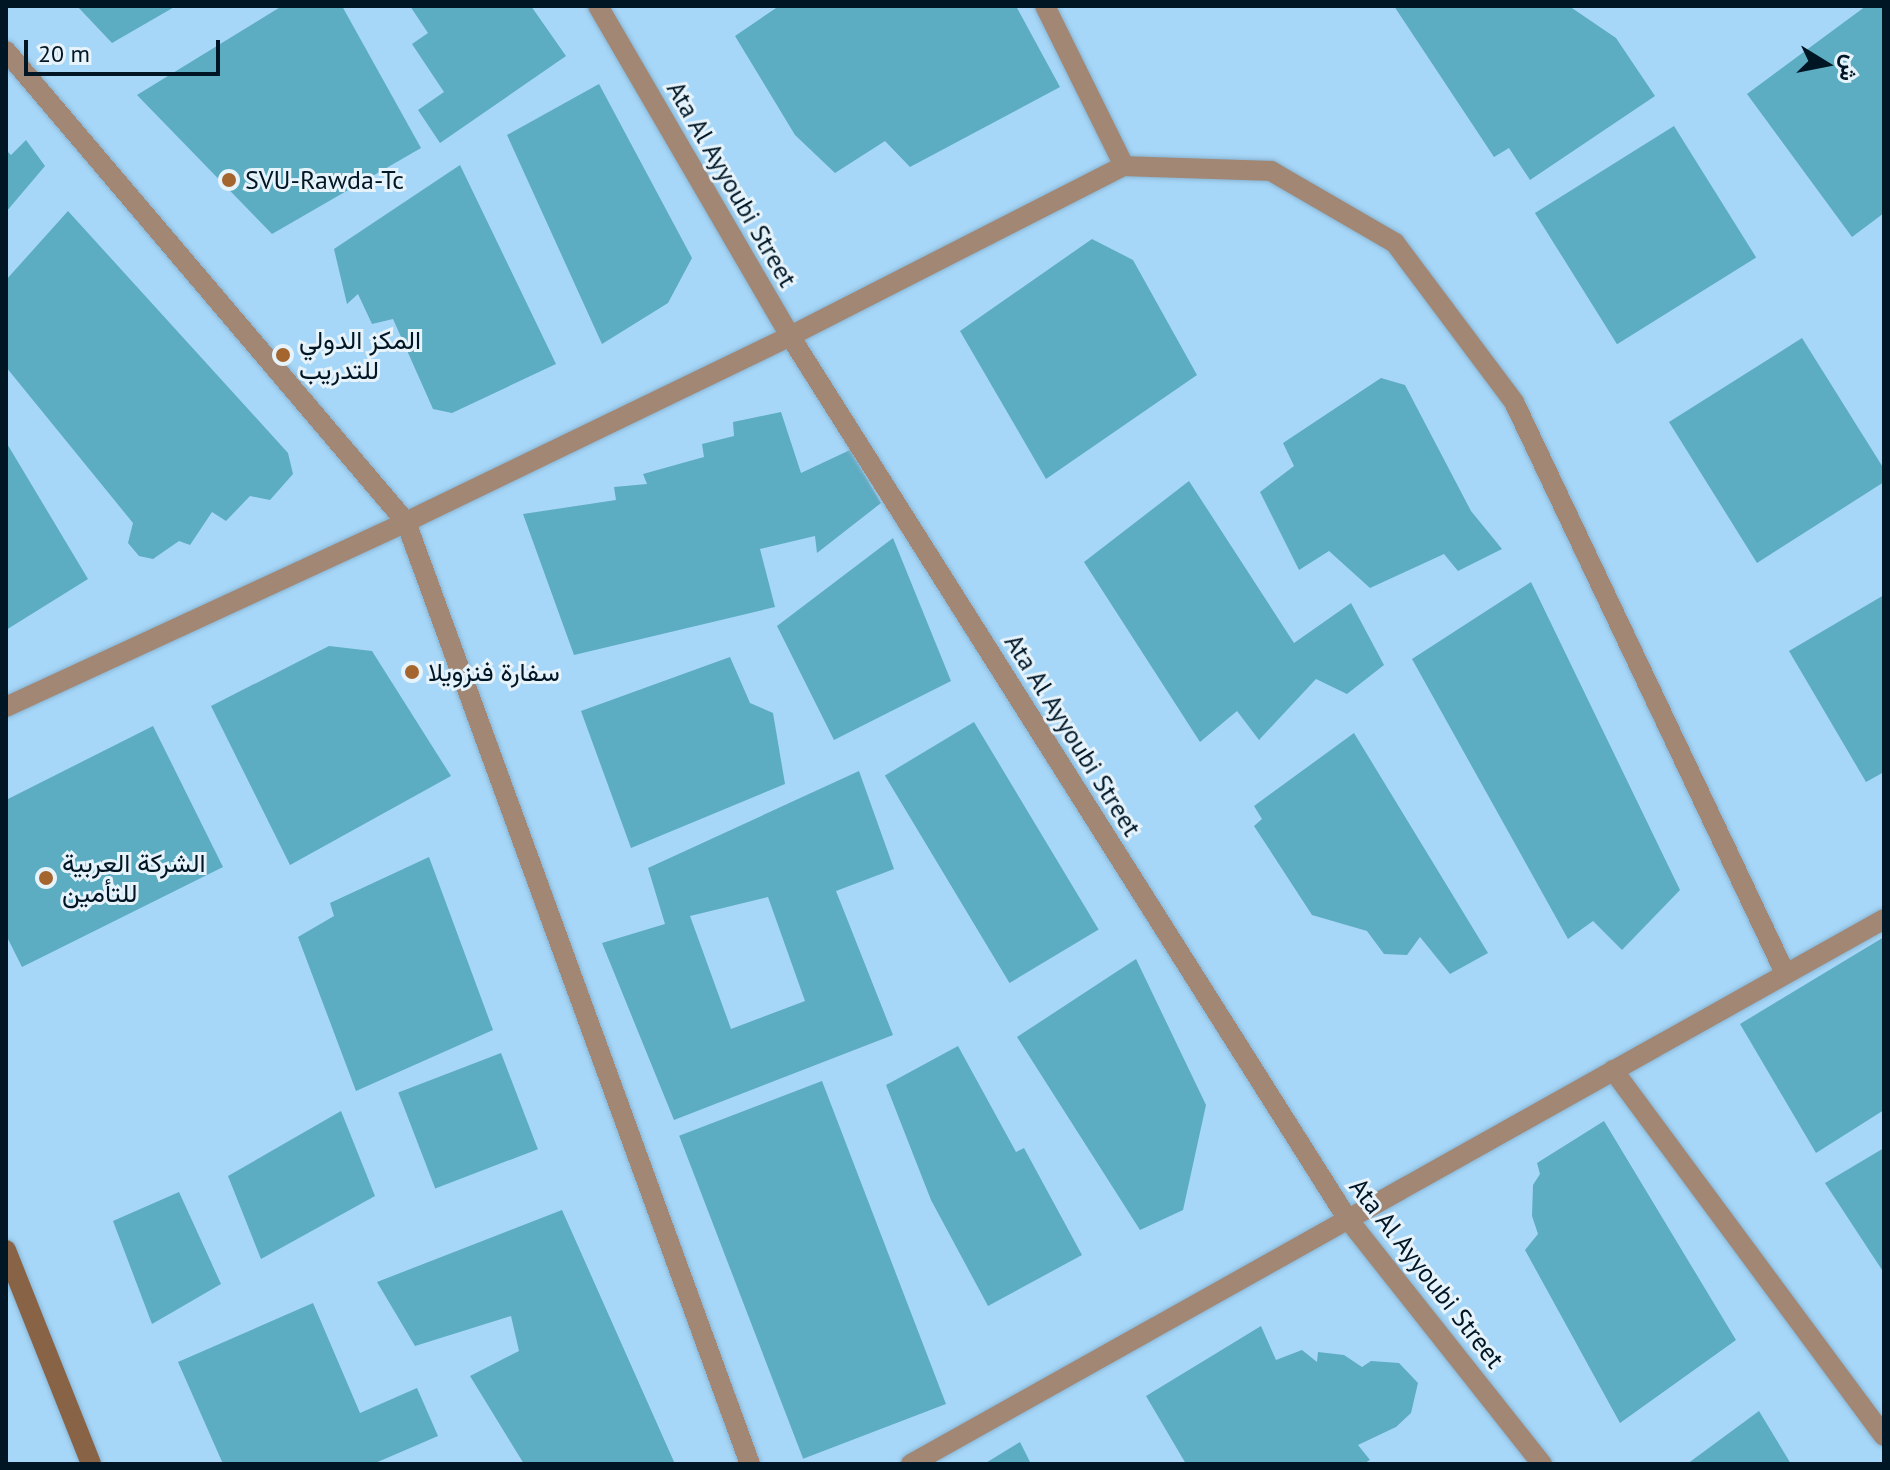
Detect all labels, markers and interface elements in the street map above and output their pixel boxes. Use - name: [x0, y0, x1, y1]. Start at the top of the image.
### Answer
- scale bar: [28, 24, 224, 74]
- north arrow: [1786, 24, 1866, 104]
- text: 20 m: [38, 38, 90, 69]
- text: ش: [1834, 53, 1866, 84]
- street label: Ata Al Ayyoubi Street: [660, 75, 804, 293]
- place label: SVU-Rawda-Tc: [245, 164, 404, 196]
- marker: SVU-Rawda-Tc: [220, 171, 238, 189]
- place label: المكز الدولي للتدريب: [299, 324, 421, 386]
- marker: المكز الدولي للتدريب: [274, 346, 292, 364]
- street label: Ata Al Ayyoubi Street: [998, 628, 1148, 842]
- place label: سفارة فنزويلا: [428, 656, 560, 688]
- marker: سفارة فنزويلا: [403, 663, 421, 681]
- place label: الشركة العربية للتأمين: [62, 847, 205, 908]
- marker: الشركة العربية للتأمين: [37, 869, 55, 887]
- street label: Ata Al Ayyoubi Street: [1343, 1171, 1511, 1375]

